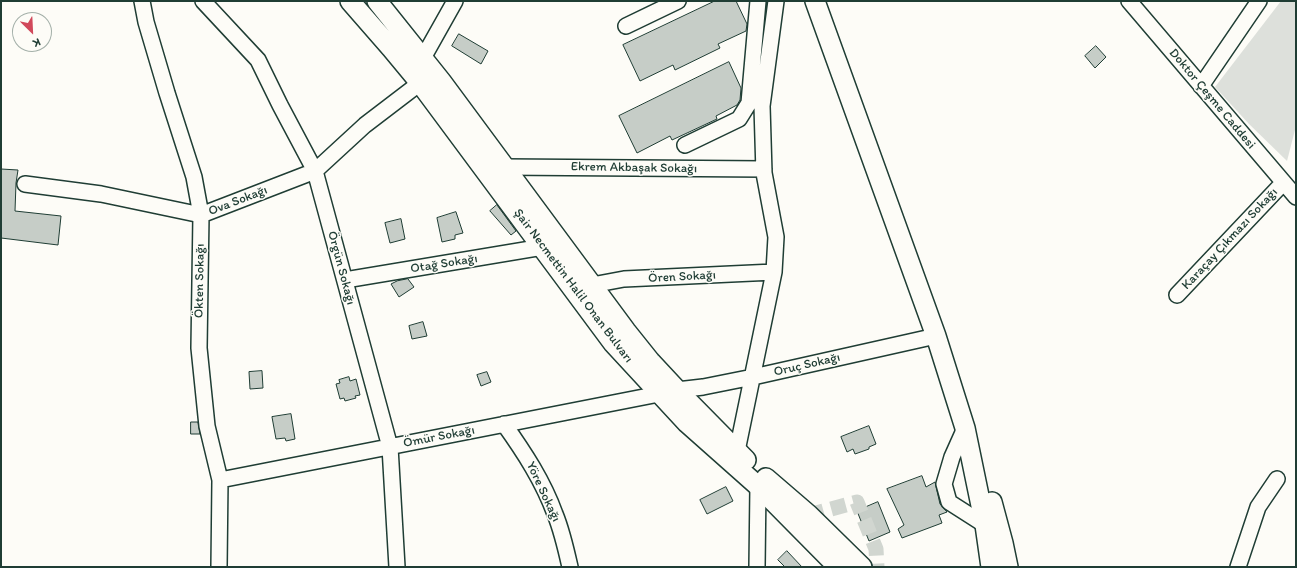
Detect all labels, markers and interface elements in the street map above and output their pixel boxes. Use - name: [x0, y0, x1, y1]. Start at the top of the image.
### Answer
- north arrow: [12, 12, 52, 52]
- text: K: [31, 35, 43, 50]
- street label: Doktor Çeşme Caddesi: [1165, 46, 1259, 152]
- street label: Ekrem Akbaşak Sokağı: [571, 159, 697, 177]
- street label: Ova Sokağı: [206, 183, 270, 219]
- street label: Karaçay Çıkmazı Sokağı: [1179, 185, 1281, 293]
- street label: Şair Necmettin Halil Onan Bulvarı: [510, 206, 636, 366]
- street label: Örgün Sokağı: [324, 229, 358, 307]
- street label: Ökten Sokağı: [192, 244, 208, 318]
- street label: Otağ Sokağı: [409, 251, 479, 277]
- street label: Ören Sokağı: [648, 267, 716, 287]
- street label: Oruç Sokağı: [772, 350, 842, 380]
- street label: Ömür Sokağı: [402, 422, 476, 452]
- street label: Yöre Sokağı: [522, 459, 564, 525]

